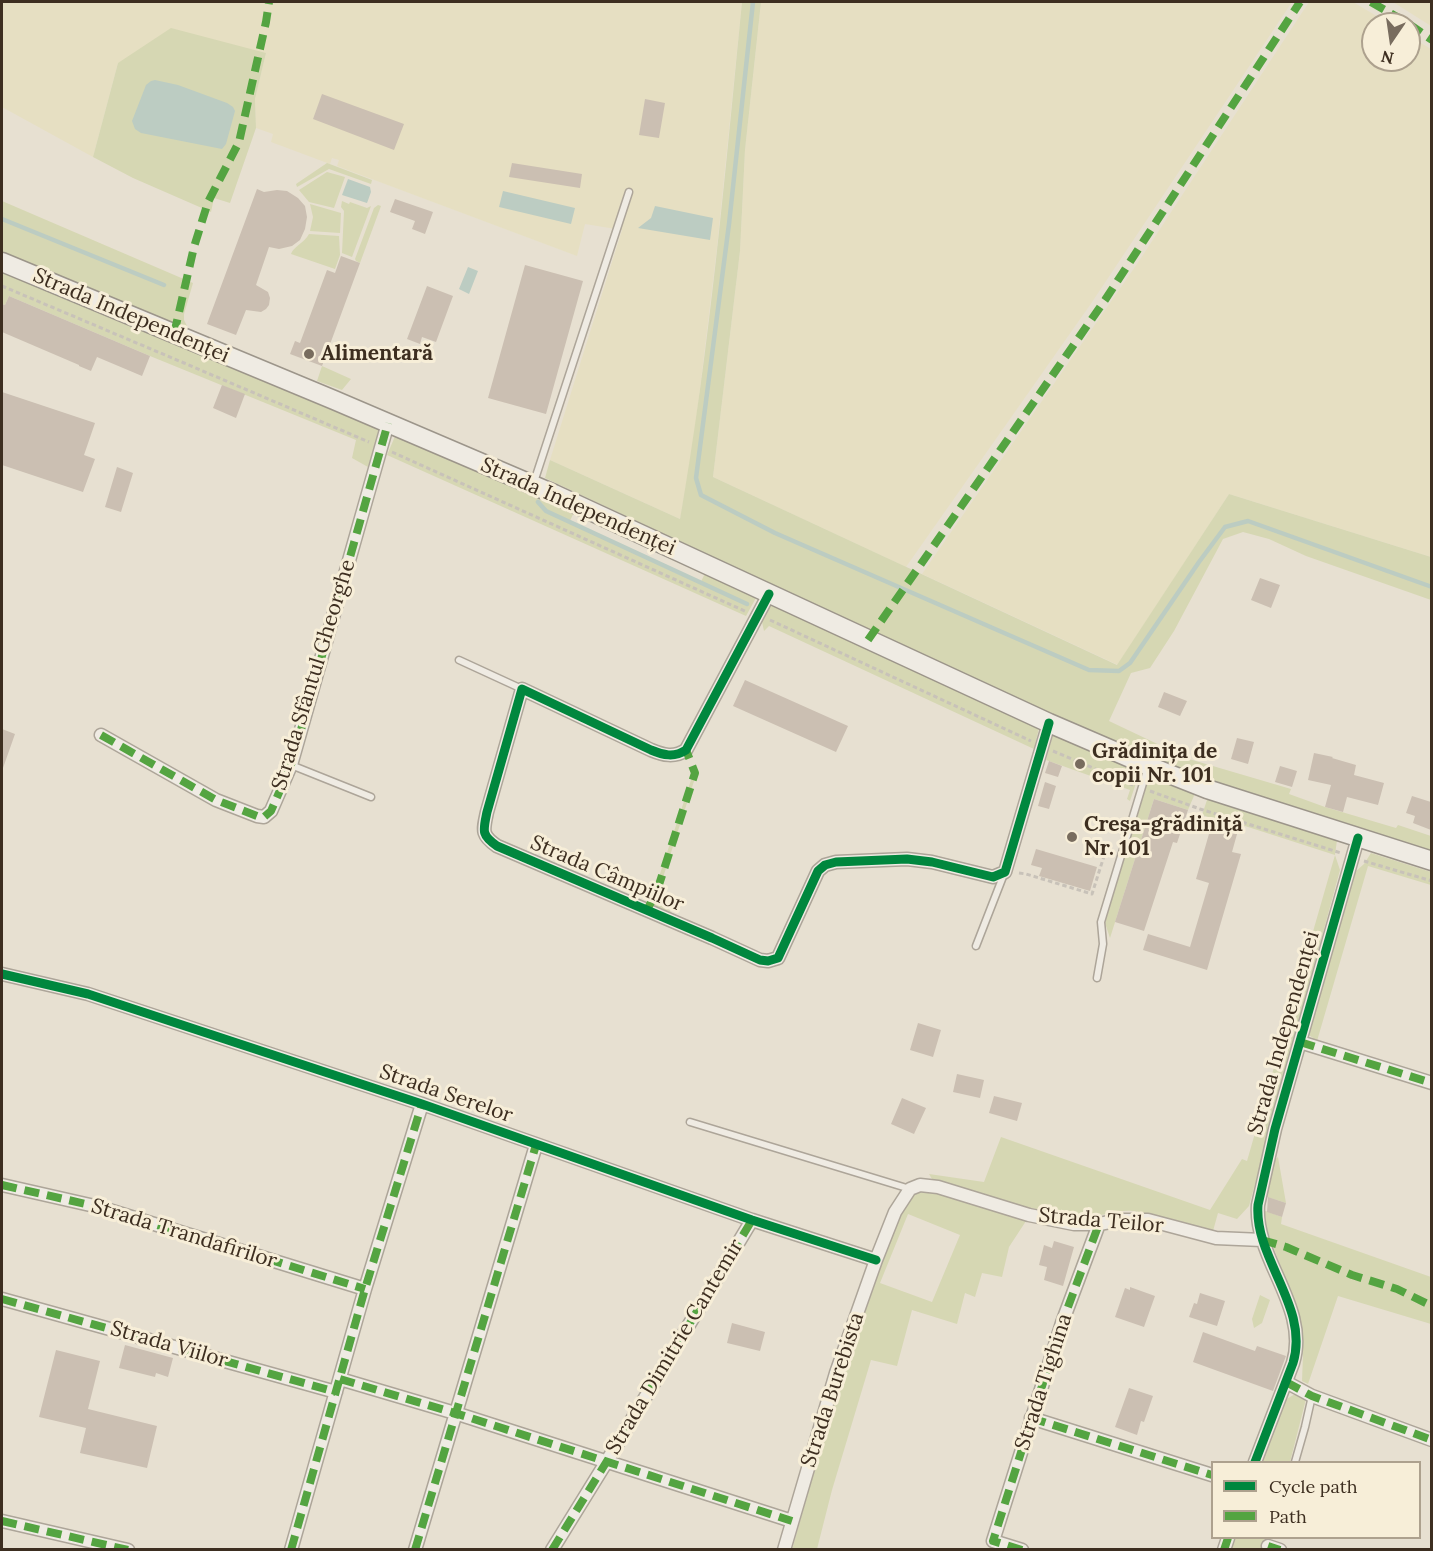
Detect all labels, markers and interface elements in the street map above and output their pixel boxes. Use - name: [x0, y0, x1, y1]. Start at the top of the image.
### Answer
- north arrow: [1361, 12, 1421, 72]
- text: N: [1379, 46, 1396, 69]
- street label: Strada Independenței: [29, 263, 233, 369]
- place label: Alimentară: [321, 341, 433, 367]
- marker: Alimentară: [302, 347, 316, 361]
- street label: Strada Independenței: [477, 453, 679, 561]
- street label: Strada Sfântul Gheorghe: [267, 557, 361, 793]
- place label: Grădinița de copii Nr. 101: [1092, 739, 1217, 789]
- marker: Grădinița de copii Nr. 101: [1073, 757, 1087, 771]
- place label: Creșa-grădiniță Nr. 101: [1084, 812, 1243, 862]
- street label: Strada Câmpiilor: [526, 830, 688, 918]
- marker: Creșa-grădiniță Nr. 101: [1065, 830, 1079, 844]
- street label: Strada Independenței: [1243, 928, 1325, 1138]
- street label: Strada Serelor: [376, 1059, 516, 1129]
- street label: Strada Trandafirilor: [88, 1194, 280, 1274]
- street label: Strada Teilor: [1037, 1203, 1165, 1239]
- street label: Strada Dimitrie Cantemir: [601, 1235, 749, 1459]
- street label: Strada Burebista: [796, 1309, 870, 1471]
- street label: Strada Tighina: [1010, 1311, 1078, 1453]
- street label: Strada Viilor: [107, 1316, 231, 1374]
- legend: [1211, 1461, 1421, 1539]
- text: Cycle path: [1269, 1475, 1358, 1498]
- text: Path: [1269, 1505, 1307, 1528]

